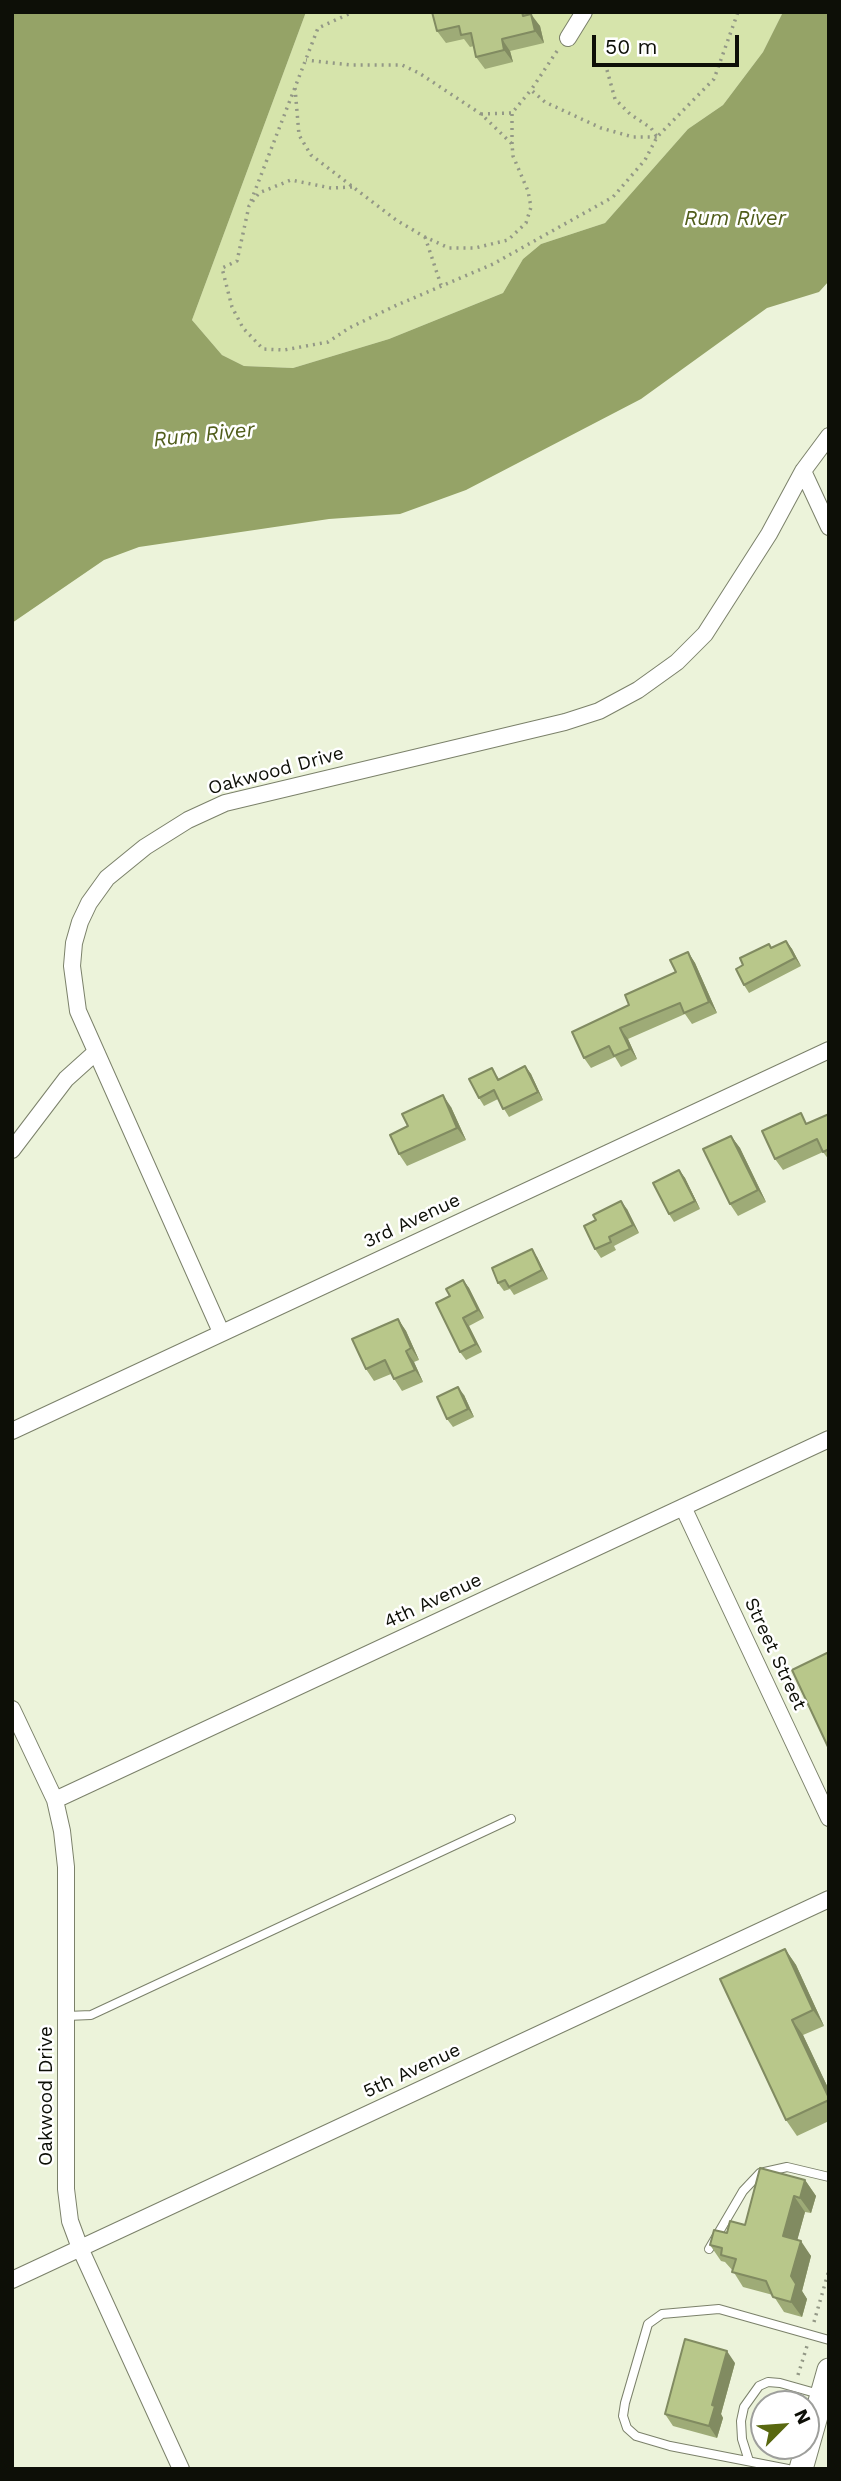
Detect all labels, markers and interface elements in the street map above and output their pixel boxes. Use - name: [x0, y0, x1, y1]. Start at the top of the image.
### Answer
- scale bar: [596, 21, 743, 65]
- text: 50 m: [605, 34, 657, 59]
- water label: Rum River: [684, 206, 786, 232]
- water label: Rum River: [152, 417, 256, 453]
- street label: Oakwood Drive: [206, 742, 346, 800]
- street label: 3rd Avenue: [360, 1189, 464, 1253]
- street label: 4th Avenue: [381, 1568, 485, 1634]
- street label: Street Street: [739, 1594, 811, 1714]
- street label: Oakwood Drive: [35, 2026, 57, 2166]
- street label: 5th Avenue: [360, 2039, 464, 2103]
- north arrow: [750, 2390, 820, 2460]
- text: N: [789, 2406, 816, 2428]

